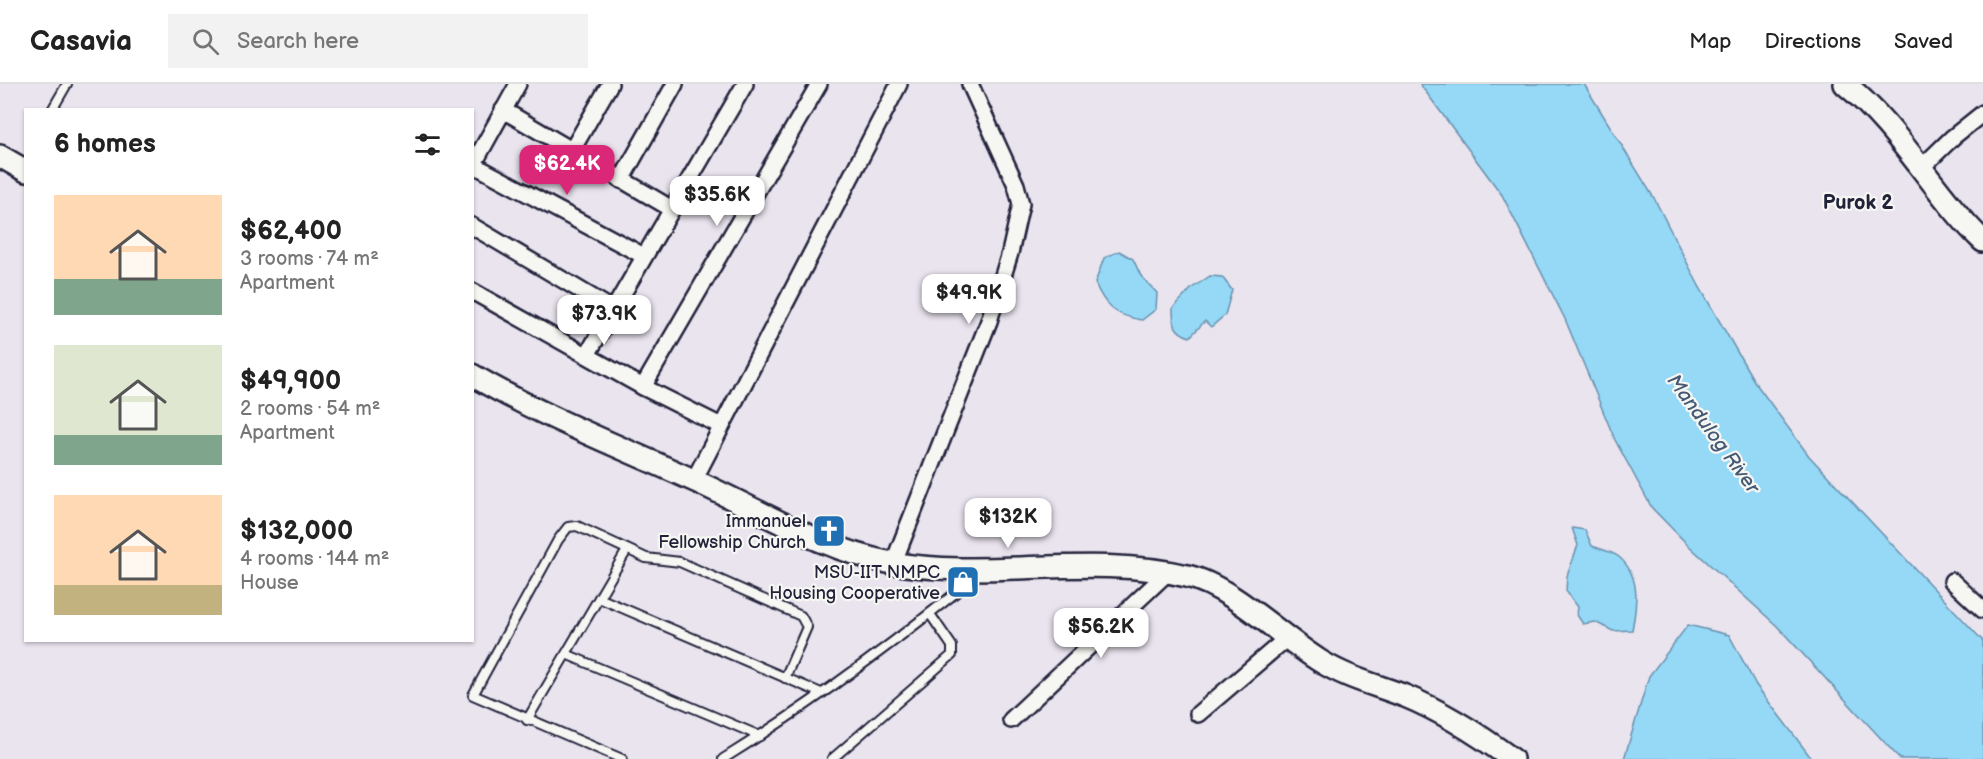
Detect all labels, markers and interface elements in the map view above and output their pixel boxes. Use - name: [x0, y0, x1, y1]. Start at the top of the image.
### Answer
- search box: [168, 14, 588, 68]
- text: Casavia: [30, 25, 132, 58]
- icon: search: [189, 25, 222, 58]
- text: Search here: [237, 28, 359, 55]
- text: Map: [1689, 29, 1732, 54]
- text: Directions: [1765, 29, 1861, 54]
- text: Saved: [1894, 29, 1953, 54]
- icon: filters: [411, 128, 444, 161]
- text: 6 homes: [54, 129, 156, 160]
- pin: $62.4K: [518, 145, 616, 196]
- text: $62.4K: [533, 152, 601, 176]
- pin: $35.6K: [668, 176, 766, 227]
- text: $35.6K: [684, 183, 750, 207]
- district label: Purok 2: [1823, 191, 1893, 215]
- text: $62,400: [240, 216, 342, 247]
- icon: home: [102, 219, 174, 291]
- text: 3 rooms · 74 m²: [240, 247, 379, 271]
- text: Apartment: [240, 271, 335, 295]
- pin: $49.9K: [920, 274, 1018, 325]
- text: $49.9K: [936, 281, 1002, 305]
- pin: $73.9K: [555, 295, 653, 346]
- text: $73.9K: [571, 302, 637, 326]
- text: $49,900: [240, 366, 341, 397]
- icon: home: [102, 369, 174, 441]
- water label: Mandulog River: [1662, 370, 1765, 500]
- text: 2 rooms · 54 m²: [240, 397, 380, 421]
- text: Apartment: [240, 421, 335, 445]
- pin: $132K: [966, 498, 1050, 549]
- text: $132K: [979, 505, 1037, 529]
- place label: Immanuel Fellowship Church: [658, 511, 806, 553]
- church icon: Immanuel Fellowship Church: [811, 513, 847, 549]
- text: $132,000: [240, 516, 353, 547]
- icon: home: [102, 519, 174, 591]
- text: 4 rooms · 144 m²: [240, 547, 389, 571]
- place label: MSU-IIT NMPC Housing Cooperative: [769, 562, 940, 604]
- shop icon: MSU-IIT NMPC Housing Cooperative: [945, 564, 981, 600]
- text: House: [240, 571, 299, 595]
- pin: $56.2K: [1052, 608, 1150, 659]
- text: $56.2K: [1068, 615, 1134, 639]

